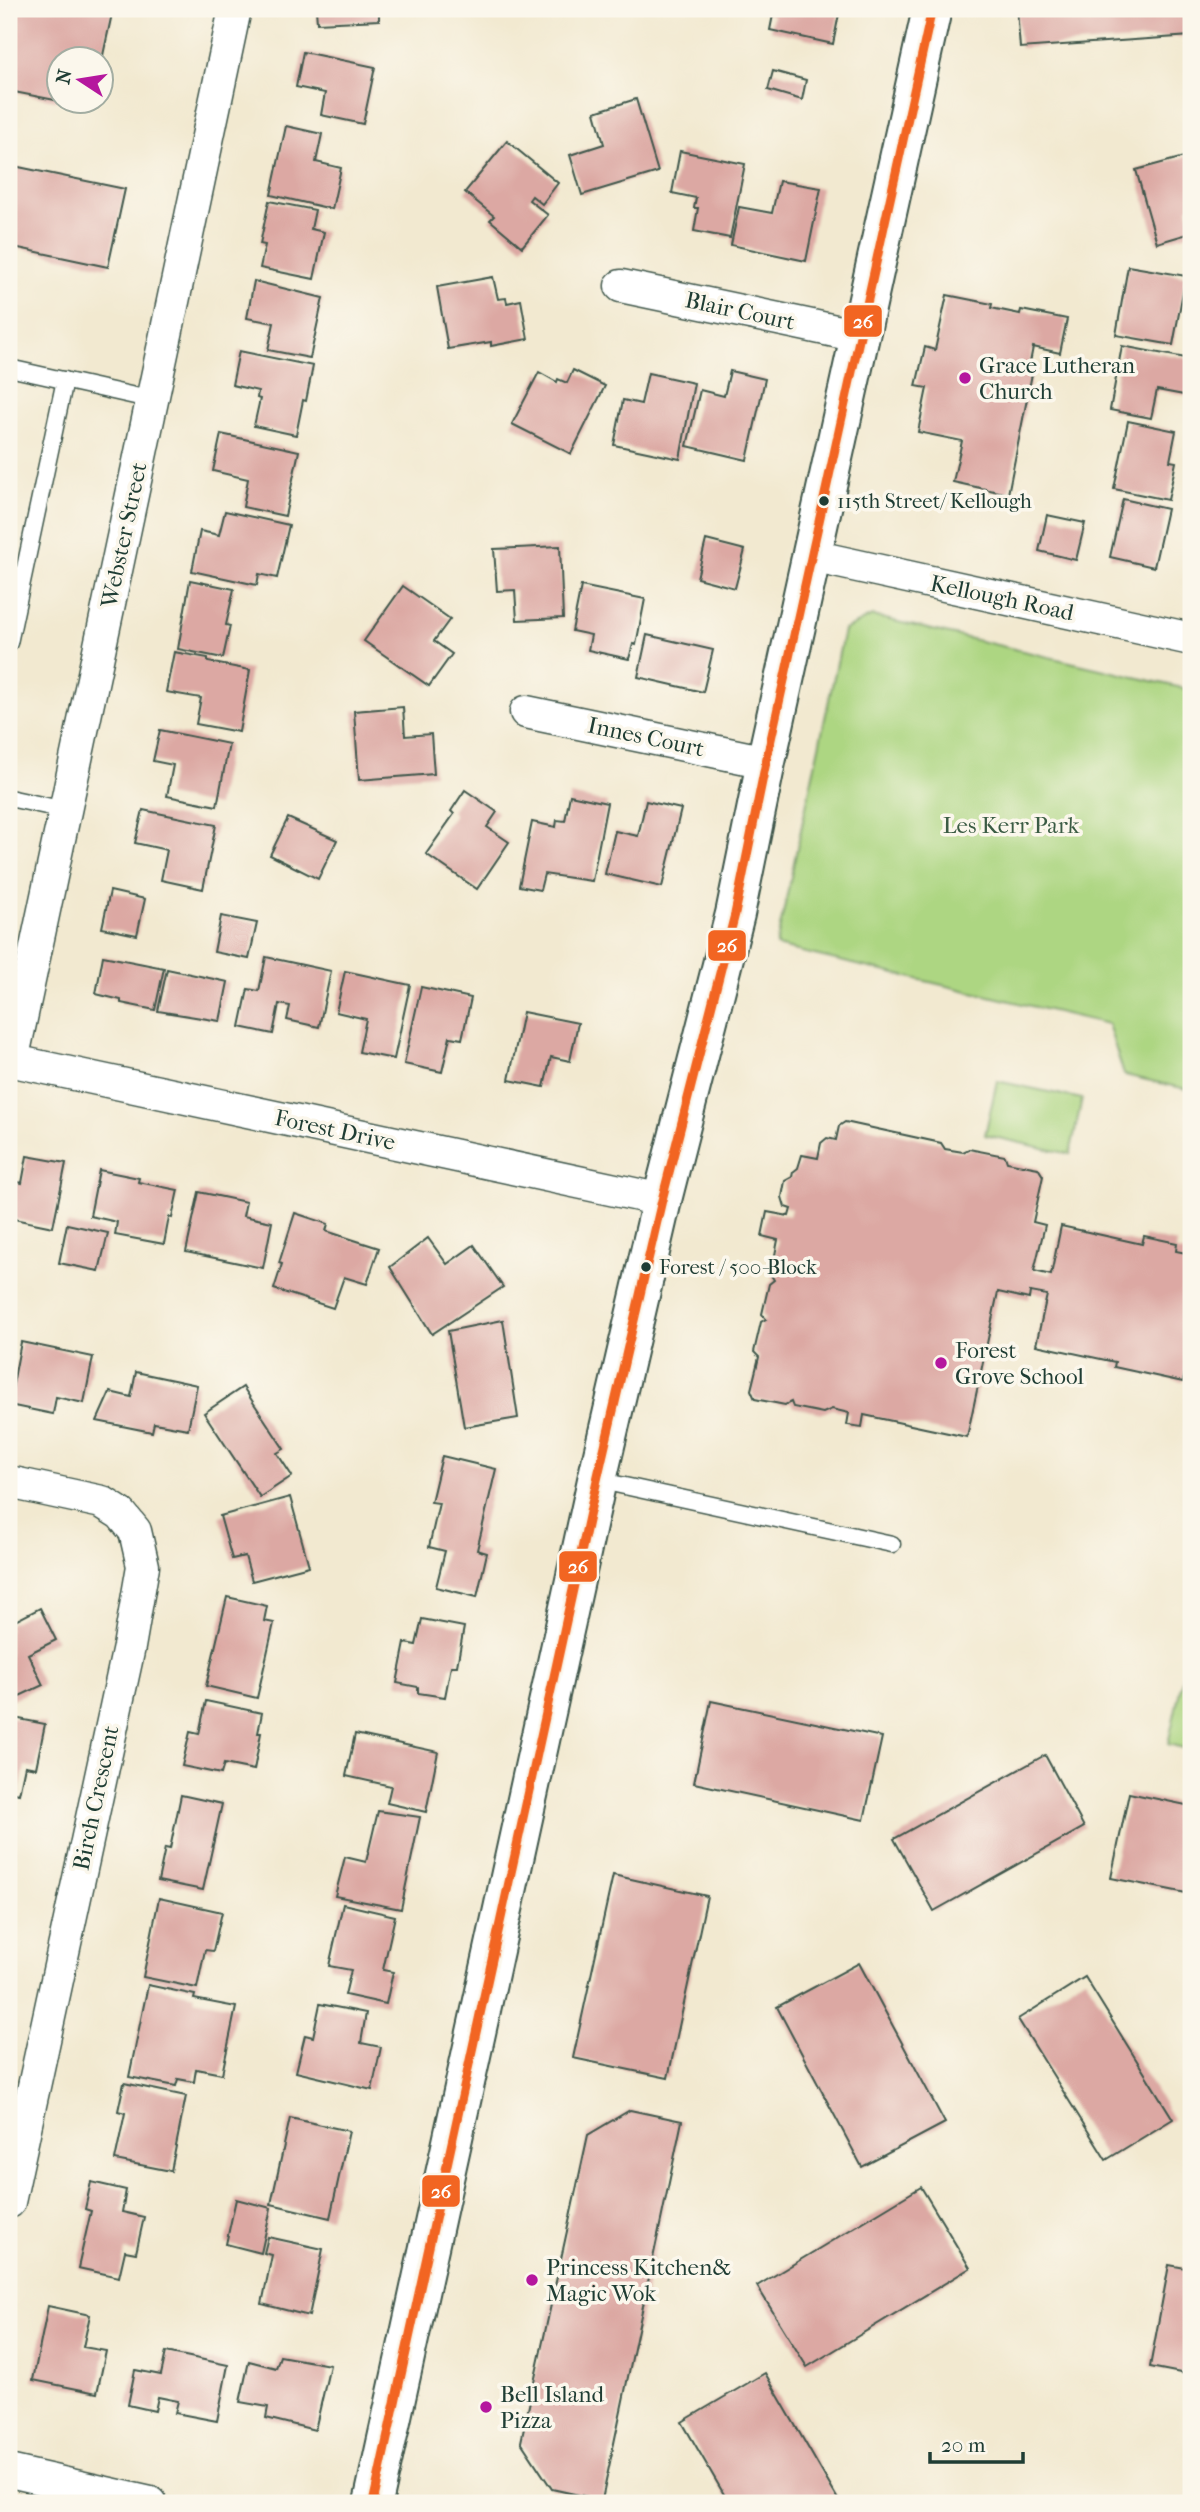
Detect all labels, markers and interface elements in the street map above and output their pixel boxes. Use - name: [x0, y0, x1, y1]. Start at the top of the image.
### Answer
- north arrow: [46, 46, 116, 116]
- text: N: [52, 67, 77, 86]
- street label: Blair Court: [683, 286, 797, 336]
- line badge: 26: [843, 304, 883, 338]
- text: 26: [853, 311, 874, 333]
- place label: Grace Lutheran Church: [979, 352, 1136, 405]
- marker: Grace Lutheran Church: [957, 370, 973, 386]
- street label: Webster Street: [95, 460, 153, 611]
- place label: 115th Street/ Kellough: [837, 489, 1032, 513]
- marker: 115th Street/ Kellough: [817, 494, 831, 508]
- street label: Kellough Road: [928, 570, 1077, 626]
- street label: Innes Court: [585, 711, 707, 763]
- park label: Les Kerr Park: [943, 812, 1081, 839]
- line badge: 26: [707, 929, 747, 962]
- text: 26: [717, 935, 738, 957]
- street label: Forest Drive: [272, 1104, 398, 1156]
- place label: Forest / 500-Block: [659, 1255, 817, 1279]
- marker: Forest / 500-Block: [639, 1260, 653, 1274]
- place label: Forest Grove School: [955, 1337, 1084, 1390]
- marker: Forest Grove School: [933, 1355, 949, 1371]
- line badge: 26: [558, 1550, 598, 1583]
- text: 26: [568, 1556, 589, 1578]
- street label: Birch Crescent: [67, 1723, 125, 1873]
- line badge: 26: [421, 2174, 461, 2208]
- text: 26: [431, 2181, 452, 2203]
- place label: Princess Kitchen& Magic Wok: [546, 2254, 731, 2307]
- marker: Princess Kitchen& Magic Wok: [524, 2272, 540, 2288]
- place label: Bell Island Pizza: [500, 2381, 605, 2434]
- marker: Bell Island Pizza: [478, 2399, 494, 2415]
- scale bar: [930, 2421, 1023, 2465]
- text: 20 m: [941, 2433, 986, 2457]

